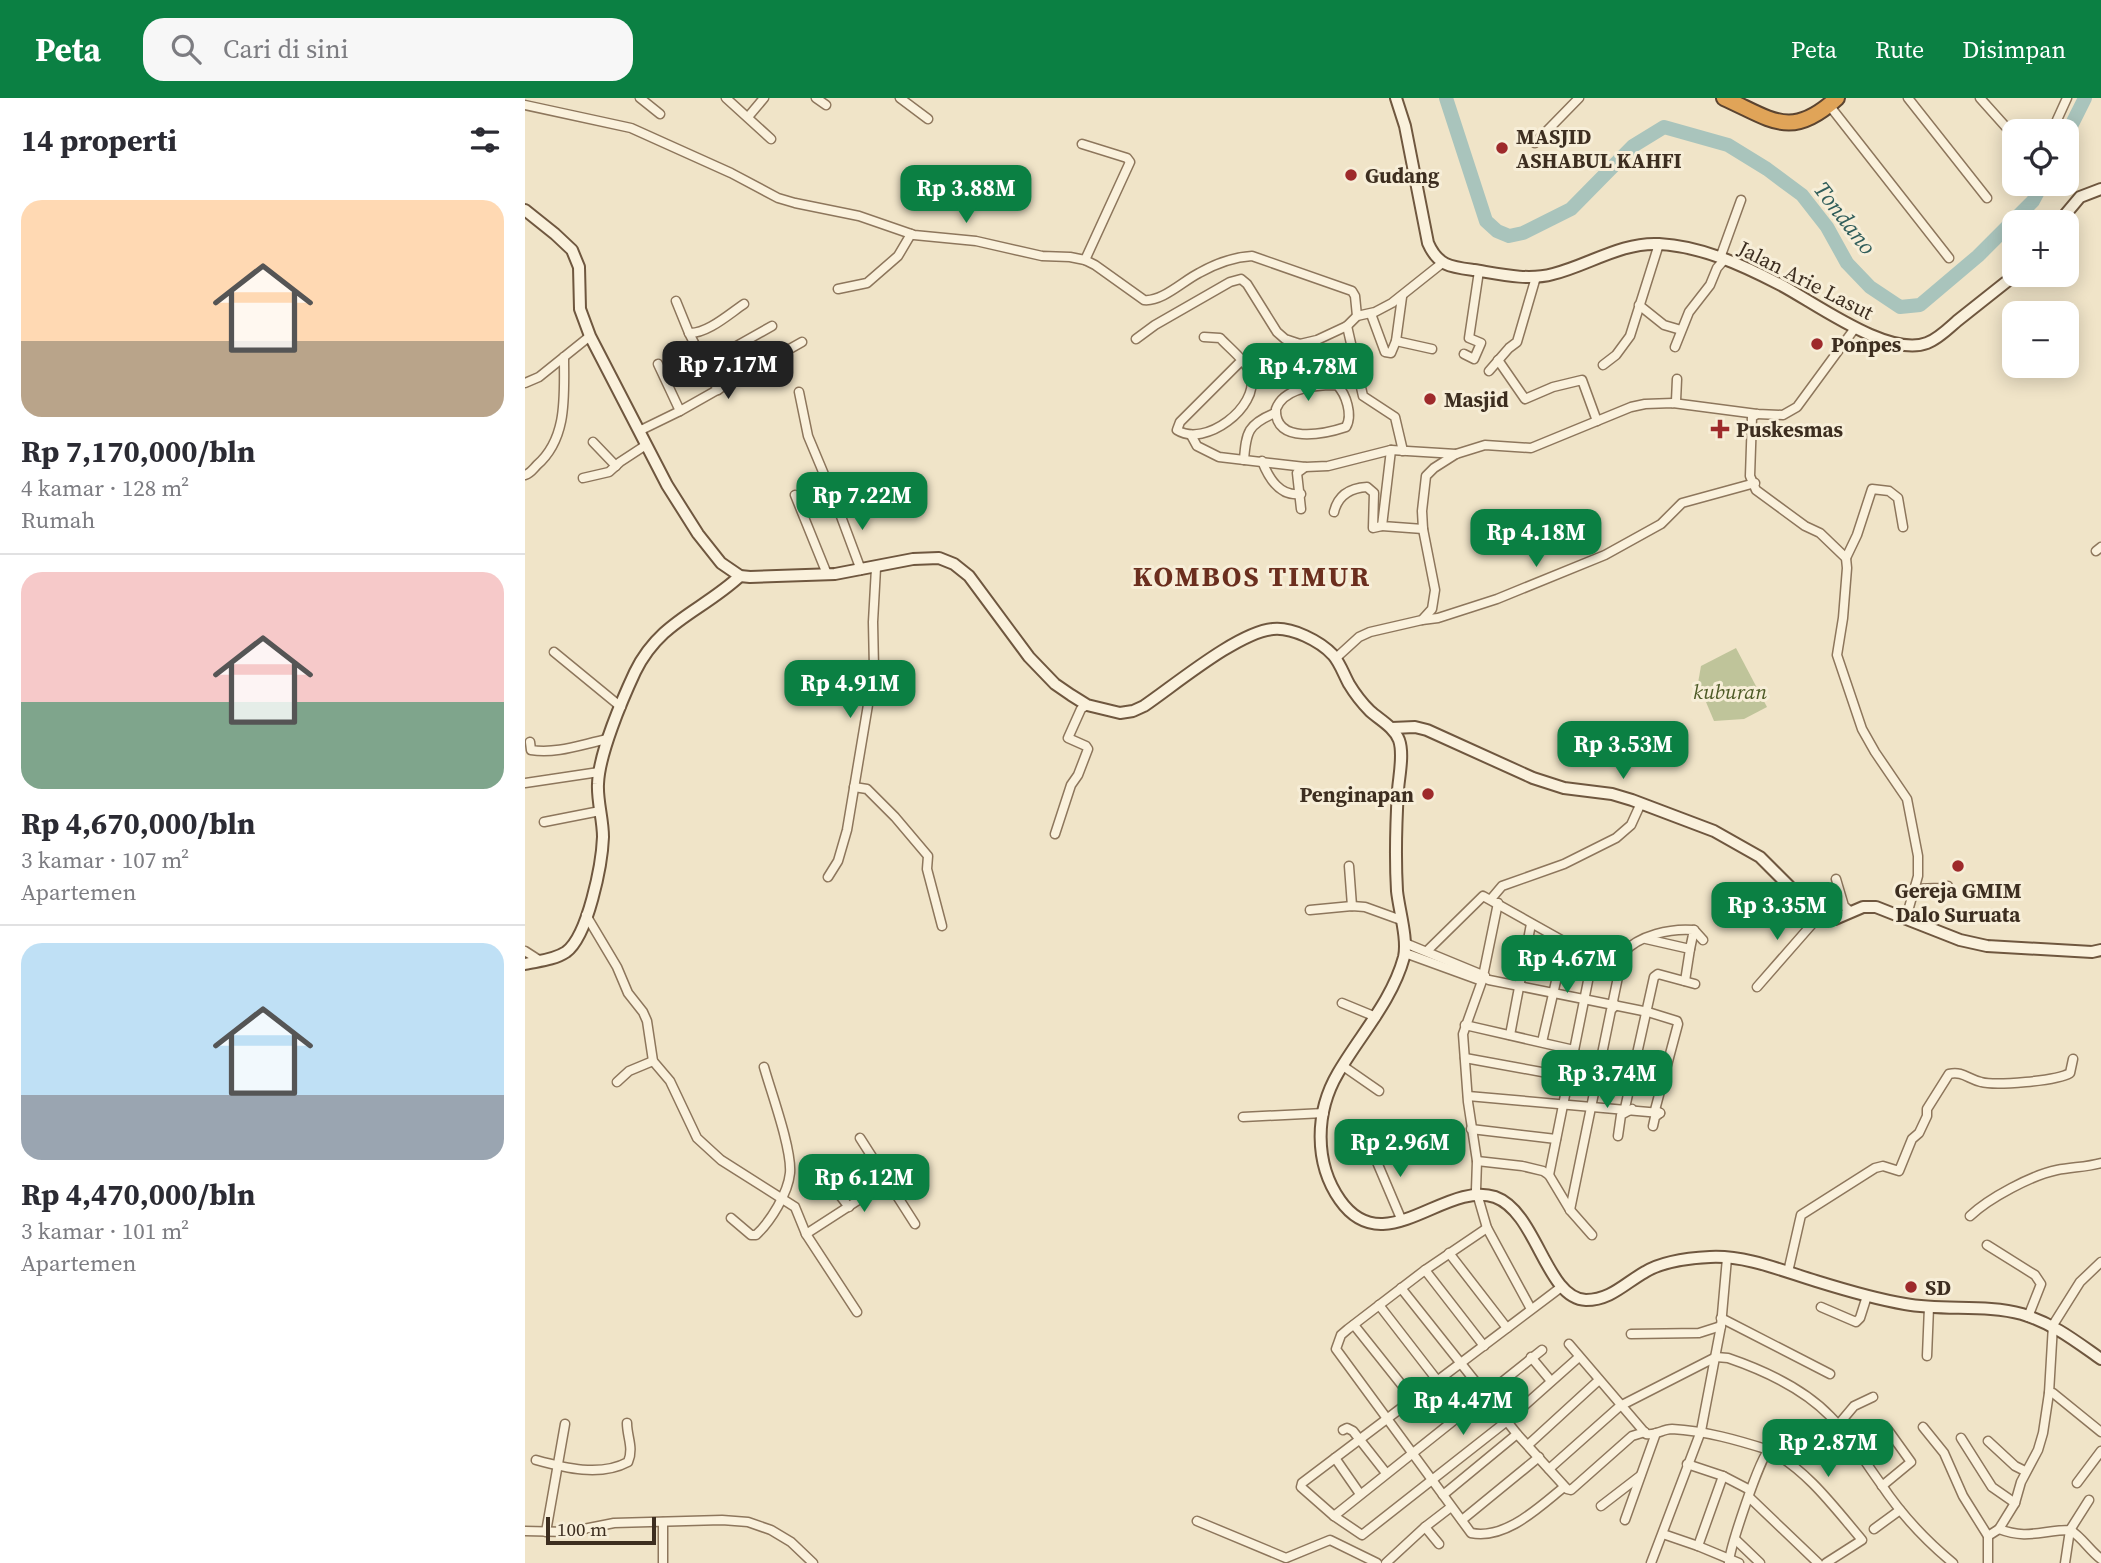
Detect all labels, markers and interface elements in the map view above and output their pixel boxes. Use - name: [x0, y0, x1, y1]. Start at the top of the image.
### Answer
- search box: [143, 18, 633, 81]
- text: Peta: [35, 27, 101, 72]
- icon: search: [167, 30, 205, 68]
- text: Cari di sini: [223, 31, 348, 67]
- text: Peta: [1791, 33, 1837, 66]
- text: Rute: [1875, 33, 1924, 66]
- text: Disimpan: [1962, 33, 2066, 66]
- map controls: [2002, 119, 2079, 378]
- button: locate: [2002, 119, 2079, 196]
- text: 14 properti: [21, 120, 177, 161]
- icon: filters: [466, 121, 504, 159]
- place label: MASJID ASHABUL KAHFI: [1516, 122, 1682, 175]
- marker: MASJID ASHABUL KAHFI: [1494, 140, 1510, 156]
- place label: Gudang: [1365, 161, 1440, 190]
- pin: Rp 3.88M: [894, 166, 1038, 225]
- marker: Gudang: [1343, 167, 1359, 183]
- text: Rp 3.88M: [916, 172, 1016, 204]
- water label: Tondano: [1806, 175, 1884, 261]
- button: +: [2002, 210, 2079, 287]
- street label: Jalan Arie Lasut: [1732, 233, 1879, 327]
- icon: home: [200, 245, 326, 371]
- button: −: [2002, 301, 2079, 378]
- place label: Ponpes: [1831, 330, 1902, 359]
- marker: Ponpes: [1809, 336, 1825, 352]
- pin: Rp 7.17M: [656, 342, 800, 401]
- pin: Rp 4.78M: [1236, 344, 1380, 403]
- text: Rp 7.17M: [678, 348, 778, 380]
- text: Rp 4.78M: [1258, 350, 1358, 382]
- place label: Masjid: [1444, 385, 1509, 414]
- marker: Masjid: [1422, 391, 1438, 407]
- place label: Puskesmas: [1736, 415, 1844, 444]
- marker: Puskesmas: [1710, 419, 1730, 439]
- text: Rp 7,170,000/bln: [21, 431, 256, 472]
- text: 4 kamar · 128 m²: [21, 472, 189, 504]
- pin: Rp 7.22M: [790, 472, 934, 532]
- text: Rp 7.22M: [812, 479, 912, 511]
- text: Rumah: [21, 504, 95, 536]
- pin: Rp 4.18M: [1464, 510, 1608, 569]
- text: Rp 4.18M: [1486, 516, 1586, 548]
- district label: KOMBOS TIMUR: [1133, 557, 1371, 595]
- icon: home: [200, 617, 326, 743]
- pin: Rp 4.91M: [778, 660, 922, 720]
- text: Rp 4.91M: [800, 667, 900, 699]
- park label: kuburan: [1693, 677, 1767, 706]
- pin: Rp 3.53M: [1551, 722, 1695, 781]
- text: Rp 3.53M: [1573, 728, 1673, 760]
- place label: Penginapan: [1299, 780, 1414, 809]
- marker: Penginapan: [1420, 786, 1436, 802]
- text: Rp 4,670,000/bln: [21, 803, 256, 844]
- text: 3 kamar · 107 m²: [21, 844, 189, 876]
- marker: Gereja GMIM Dalo Suruata: [1950, 858, 1966, 874]
- text: Apartemen: [21, 876, 136, 908]
- place label: Gereja GMIM Dalo Suruata: [1894, 876, 2022, 929]
- pin: Rp 3.35M: [1705, 882, 1849, 942]
- text: Rp 3.35M: [1727, 889, 1827, 921]
- pin: Rp 4.67M: [1495, 936, 1639, 995]
- text: Rp 4.67M: [1517, 942, 1617, 974]
- icon: home: [200, 988, 326, 1114]
- pin: Rp 3.74M: [1535, 1051, 1679, 1110]
- text: Rp 3.74M: [1557, 1057, 1657, 1089]
- pin: Rp 2.96M: [1328, 1119, 1472, 1179]
- text: Rp 2.96M: [1350, 1126, 1450, 1158]
- pin: Rp 6.12M: [792, 1154, 936, 1214]
- text: Rp 6.12M: [814, 1161, 914, 1193]
- text: Rp 4,470,000/bln: [21, 1174, 256, 1215]
- text: 3 kamar · 101 m²: [21, 1215, 189, 1247]
- text: Apartemen: [21, 1247, 136, 1279]
- place label: SD: [1925, 1273, 1951, 1302]
- marker: SD: [1903, 1279, 1919, 1295]
- pin: Rp 4.47M: [1391, 1378, 1535, 1437]
- text: Rp 4.47M: [1413, 1384, 1513, 1416]
- pin: Rp 2.87M: [1756, 1420, 1900, 1479]
- text: Rp 2.87M: [1778, 1426, 1878, 1458]
- scale bar: [546, 1514, 656, 1546]
- text: 100 m: [557, 1516, 607, 1542]

